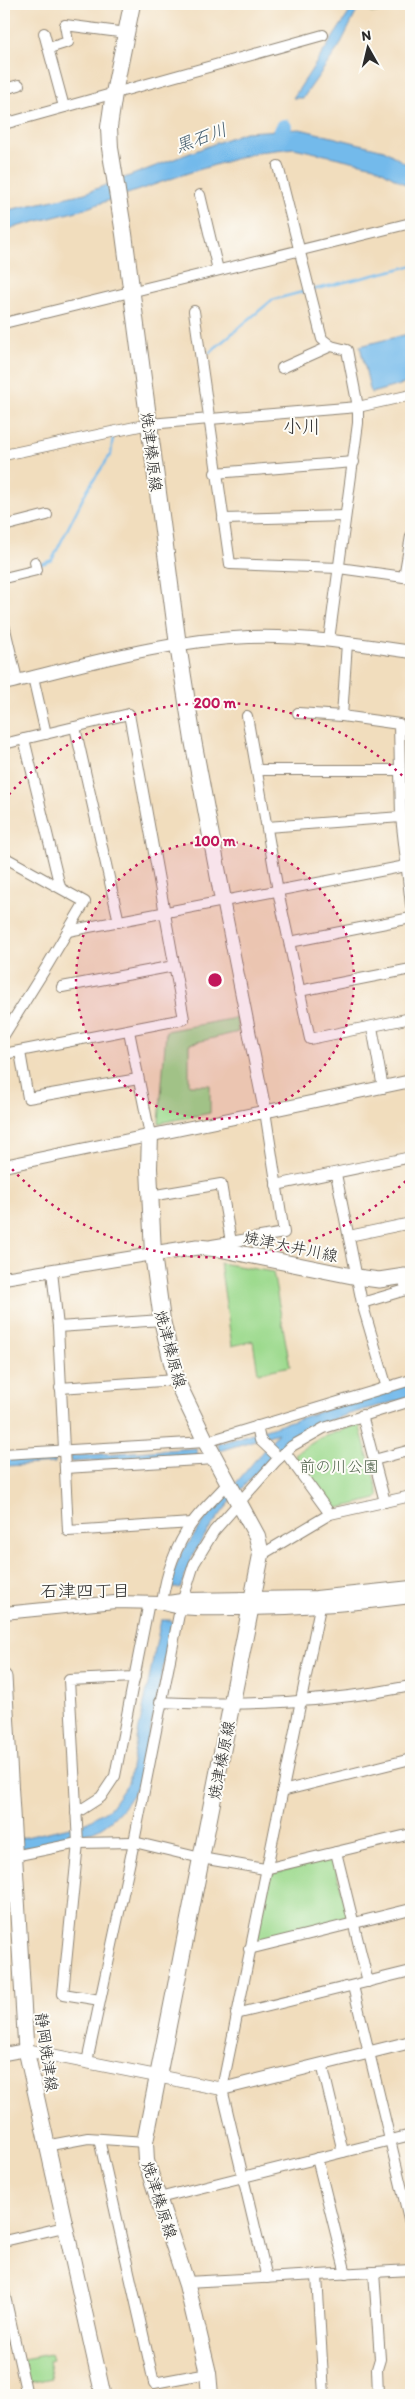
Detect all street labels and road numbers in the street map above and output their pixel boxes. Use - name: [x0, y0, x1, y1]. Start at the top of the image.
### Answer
- street label: 焼津榛原線: [137, 411, 166, 493]
- street label: 焼津大井川線: [242, 1227, 340, 1266]
- street label: 焼津榛原線: [151, 1308, 190, 1390]
- street label: 焼津榛原線: [205, 1719, 238, 1801]
- street label: 静岡焼津線: [32, 2011, 61, 2093]
- street label: 焼津榛原線: [138, 2159, 181, 2241]

